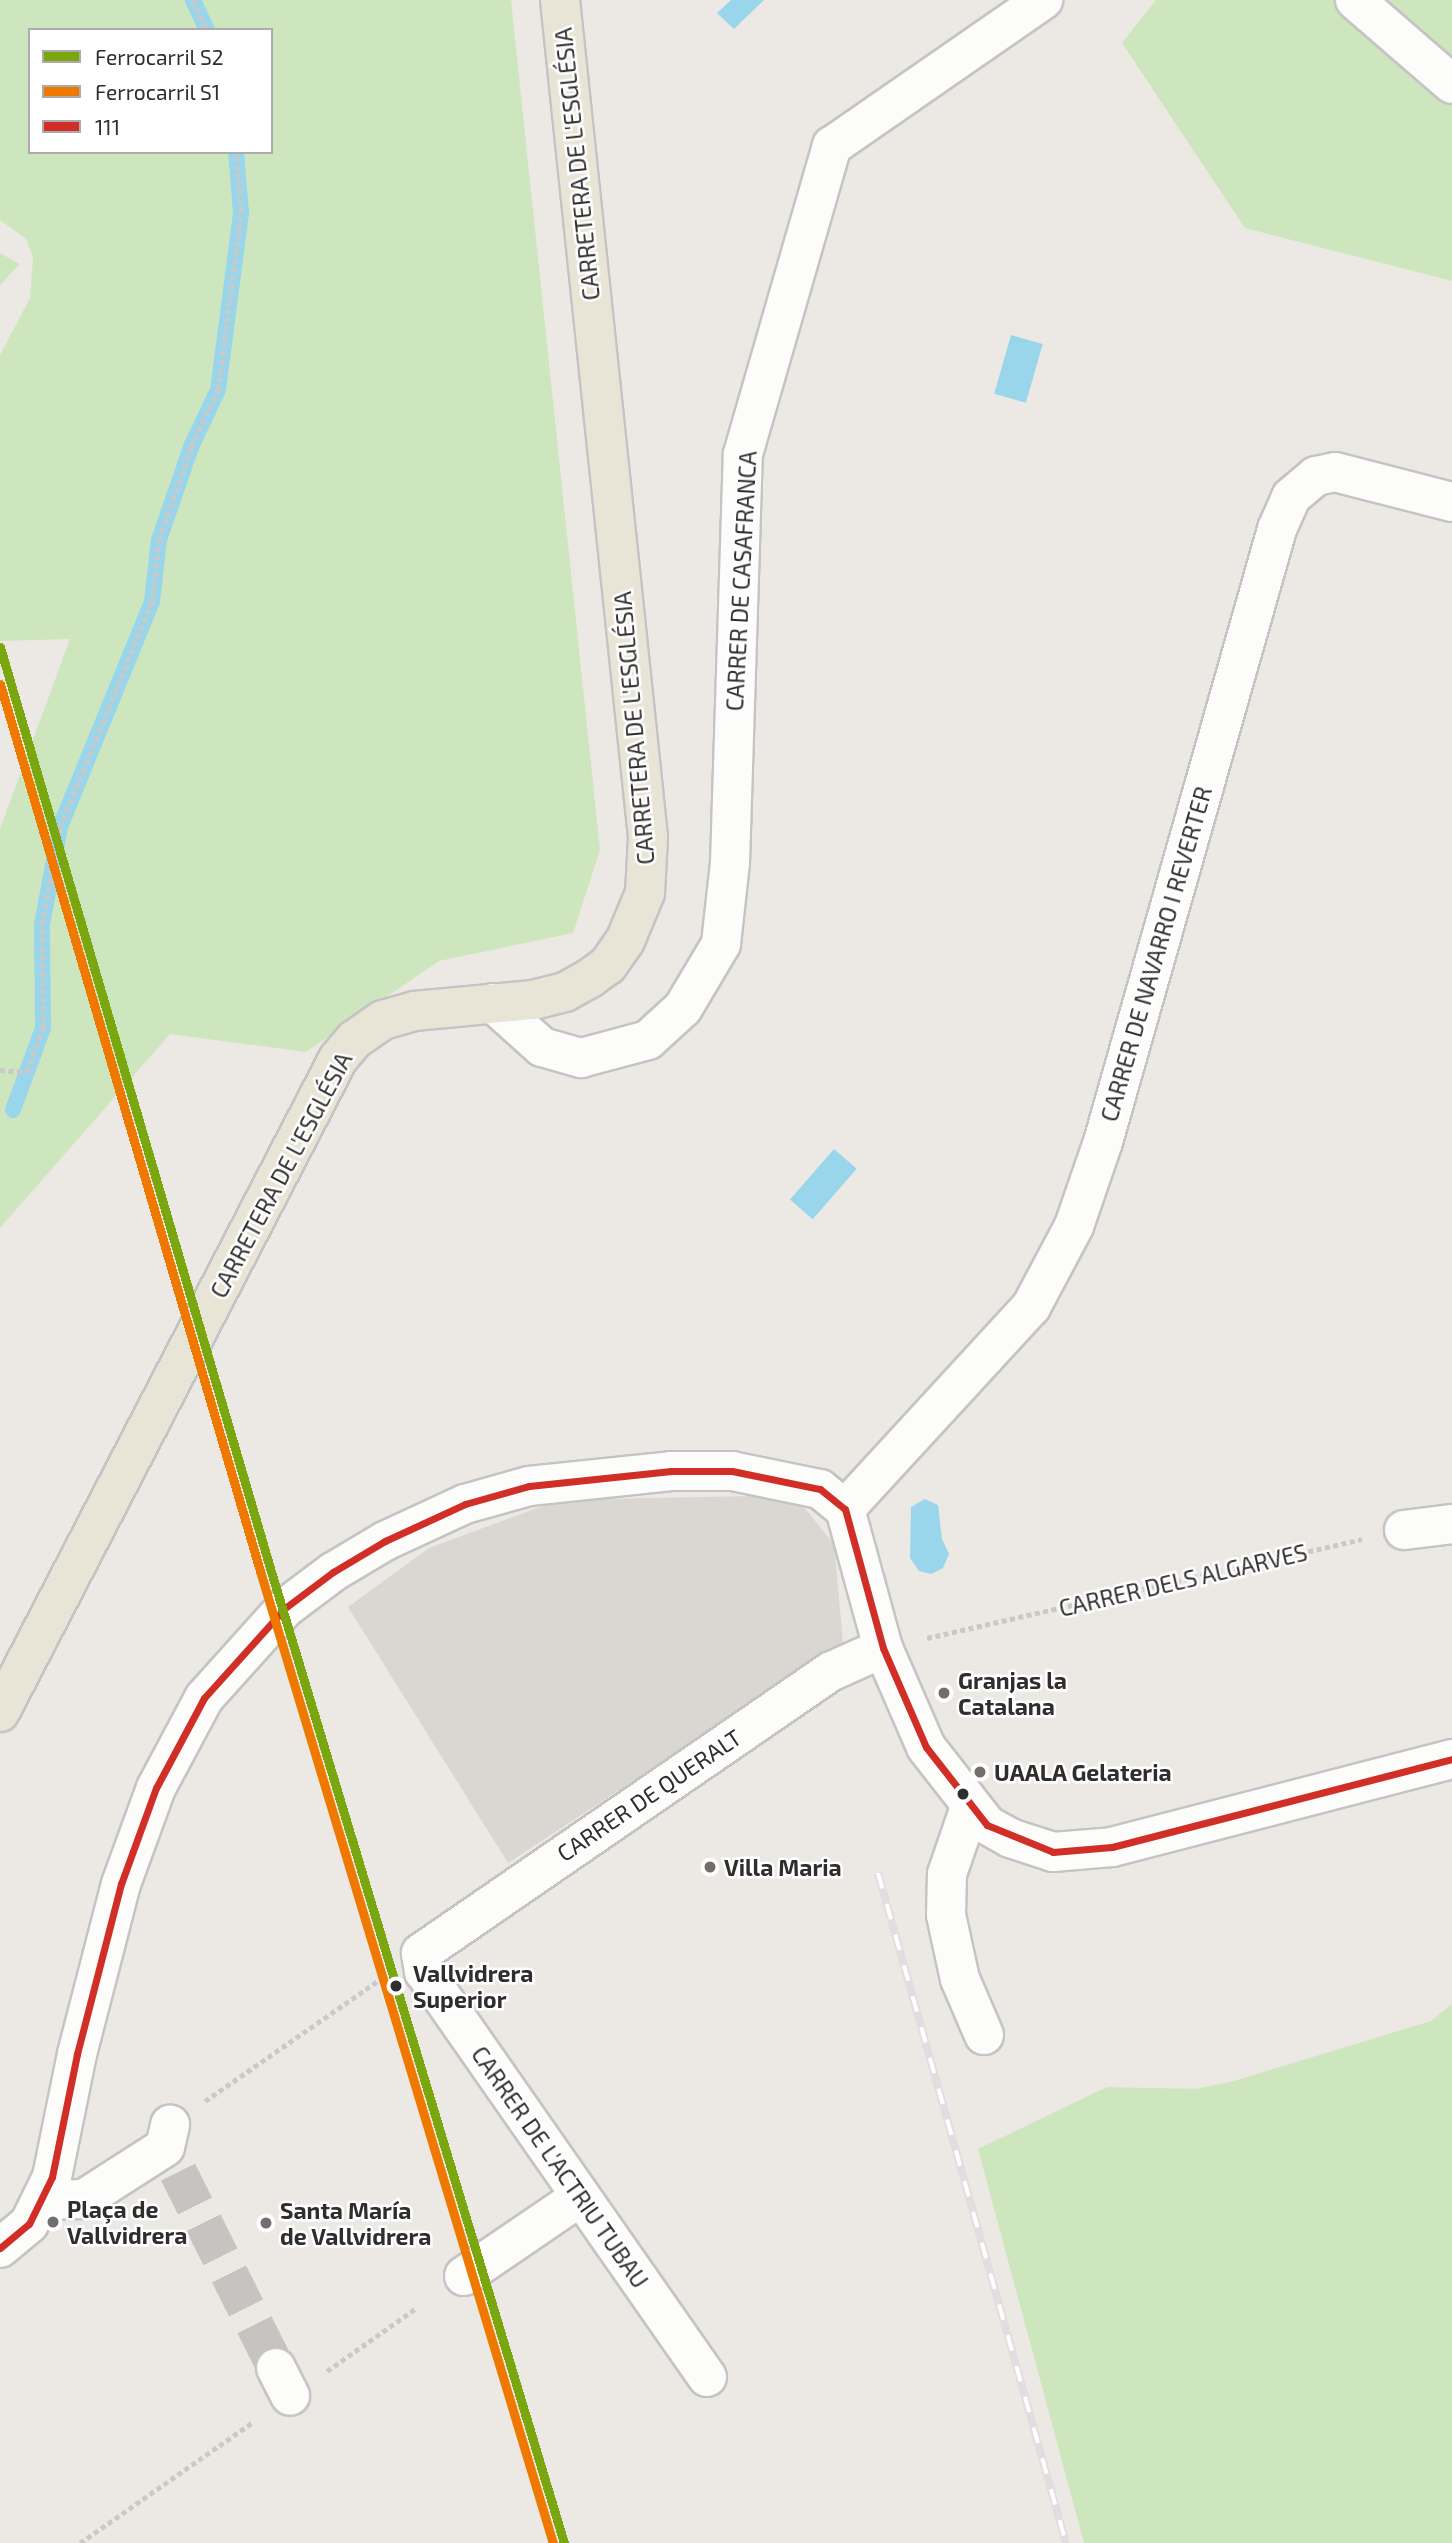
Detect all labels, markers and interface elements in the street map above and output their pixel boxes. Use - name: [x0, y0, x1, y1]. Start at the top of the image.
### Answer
- street label: CARRETERA DE L'ESGLÉSIA: [549, 26, 605, 302]
- legend: [28, 28, 273, 154]
- text: Ferrocarril S2: [95, 44, 224, 69]
- text: Ferrocarril S1: [95, 79, 220, 104]
- text: 111: [95, 114, 120, 139]
- street label: CARRER DE CASAFRANCA: [720, 450, 762, 712]
- street label: CARRETERA DE L'ESGLÉSIA: [608, 590, 660, 866]
- street label: CARRER DE NAVARRO I REVERTER: [1095, 783, 1217, 1125]
- street label: CARRETERA DE L'ESGLÉSIA: [204, 1047, 358, 1303]
- street label: CARRER DELS ALGARVES: [1056, 1538, 1310, 1622]
- place label: Granjas la Catalana: [958, 1666, 1067, 1720]
- marker: Granjas la Catalana: [936, 1685, 952, 1701]
- street label: CARRER DE QUERALT: [552, 1723, 746, 1867]
- place label: UAALA Gelateria: [994, 1758, 1172, 1786]
- marker: UAALA Gelateria: [972, 1764, 988, 1780]
- unlabelled marker: [956, 1787, 970, 1801]
- place label: Villa Maria: [724, 1853, 842, 1881]
- marker: Villa Maria: [702, 1859, 718, 1875]
- place label: Vallvidrera Superior: [413, 1959, 533, 2013]
- marker: Vallvidrera Superior: [385, 1975, 407, 1997]
- street label: CARRER DE L'ACTRIU TUBAU: [466, 2041, 654, 2293]
- place label: Plaça de Vallvidrera: [67, 2195, 187, 2249]
- place label: Santa María de Vallvidrera: [280, 2196, 432, 2250]
- marker: Plaça de Vallvidrera: [45, 2214, 61, 2230]
- marker: Santa María de Vallvidrera: [258, 2215, 274, 2231]

